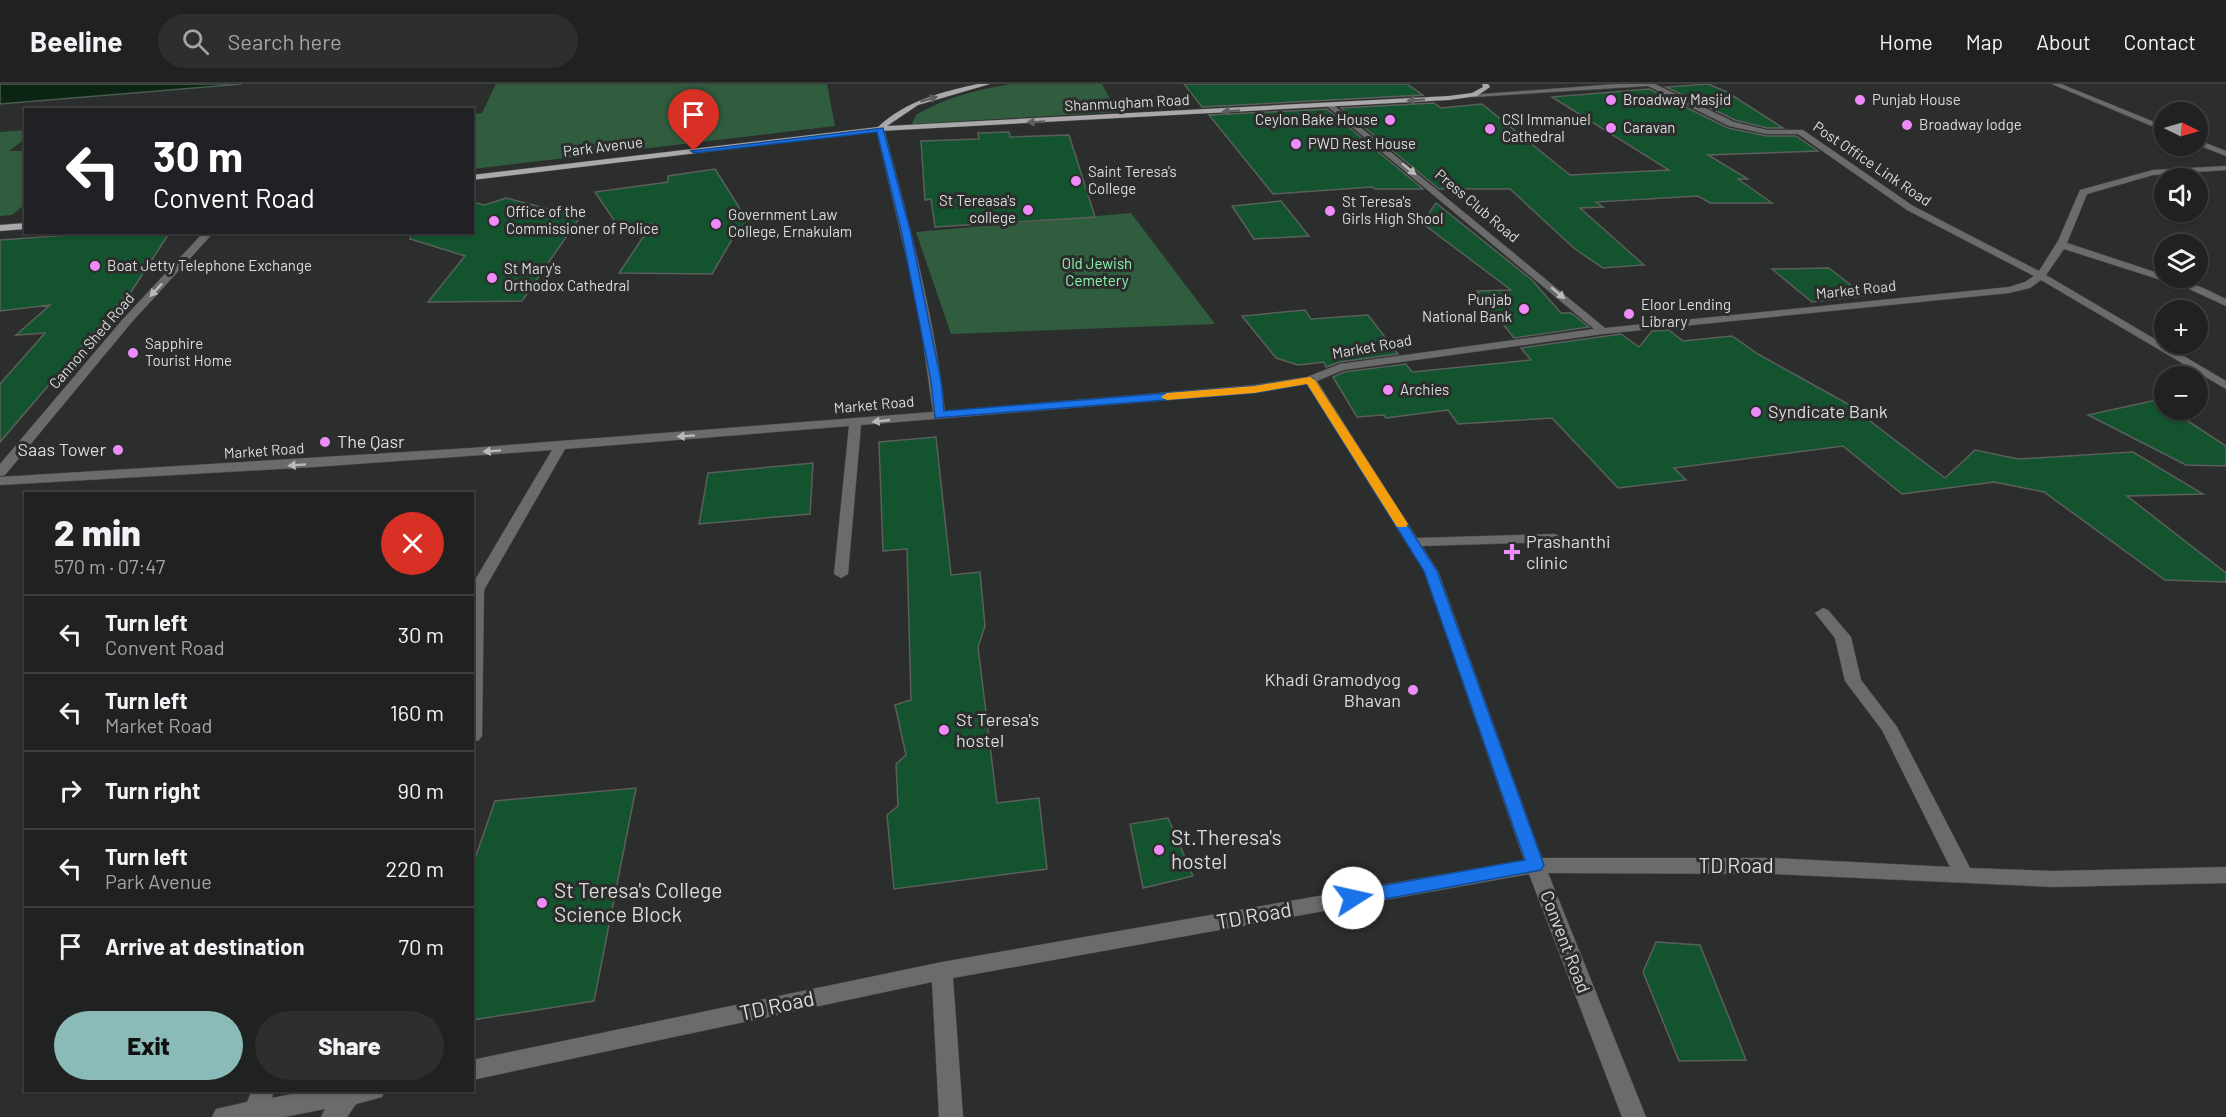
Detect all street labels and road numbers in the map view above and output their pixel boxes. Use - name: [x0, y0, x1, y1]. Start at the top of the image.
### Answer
- street label: Shanmugham Road: [1064, 90, 1190, 114]
- street label: Post Office Link Road: [1810, 117, 1935, 209]
- street label: Park Avenue: [562, 132, 644, 160]
- street label: Press Club Road: [1432, 165, 1523, 246]
- street label: Market Road: [1815, 276, 1897, 302]
- street label: Cannon Shed Road: [45, 289, 138, 392]
- street label: Market Road: [1331, 330, 1413, 362]
- street label: Market Road: [833, 392, 915, 416]
- street label: Market Road: [223, 438, 305, 462]
- street label: TD Road: [1698, 852, 1774, 877]
- street label: Convent Road: [1536, 887, 1596, 996]
- street label: TD Road: [1214, 896, 1293, 933]
- street label: TD Road: [737, 984, 816, 1025]

